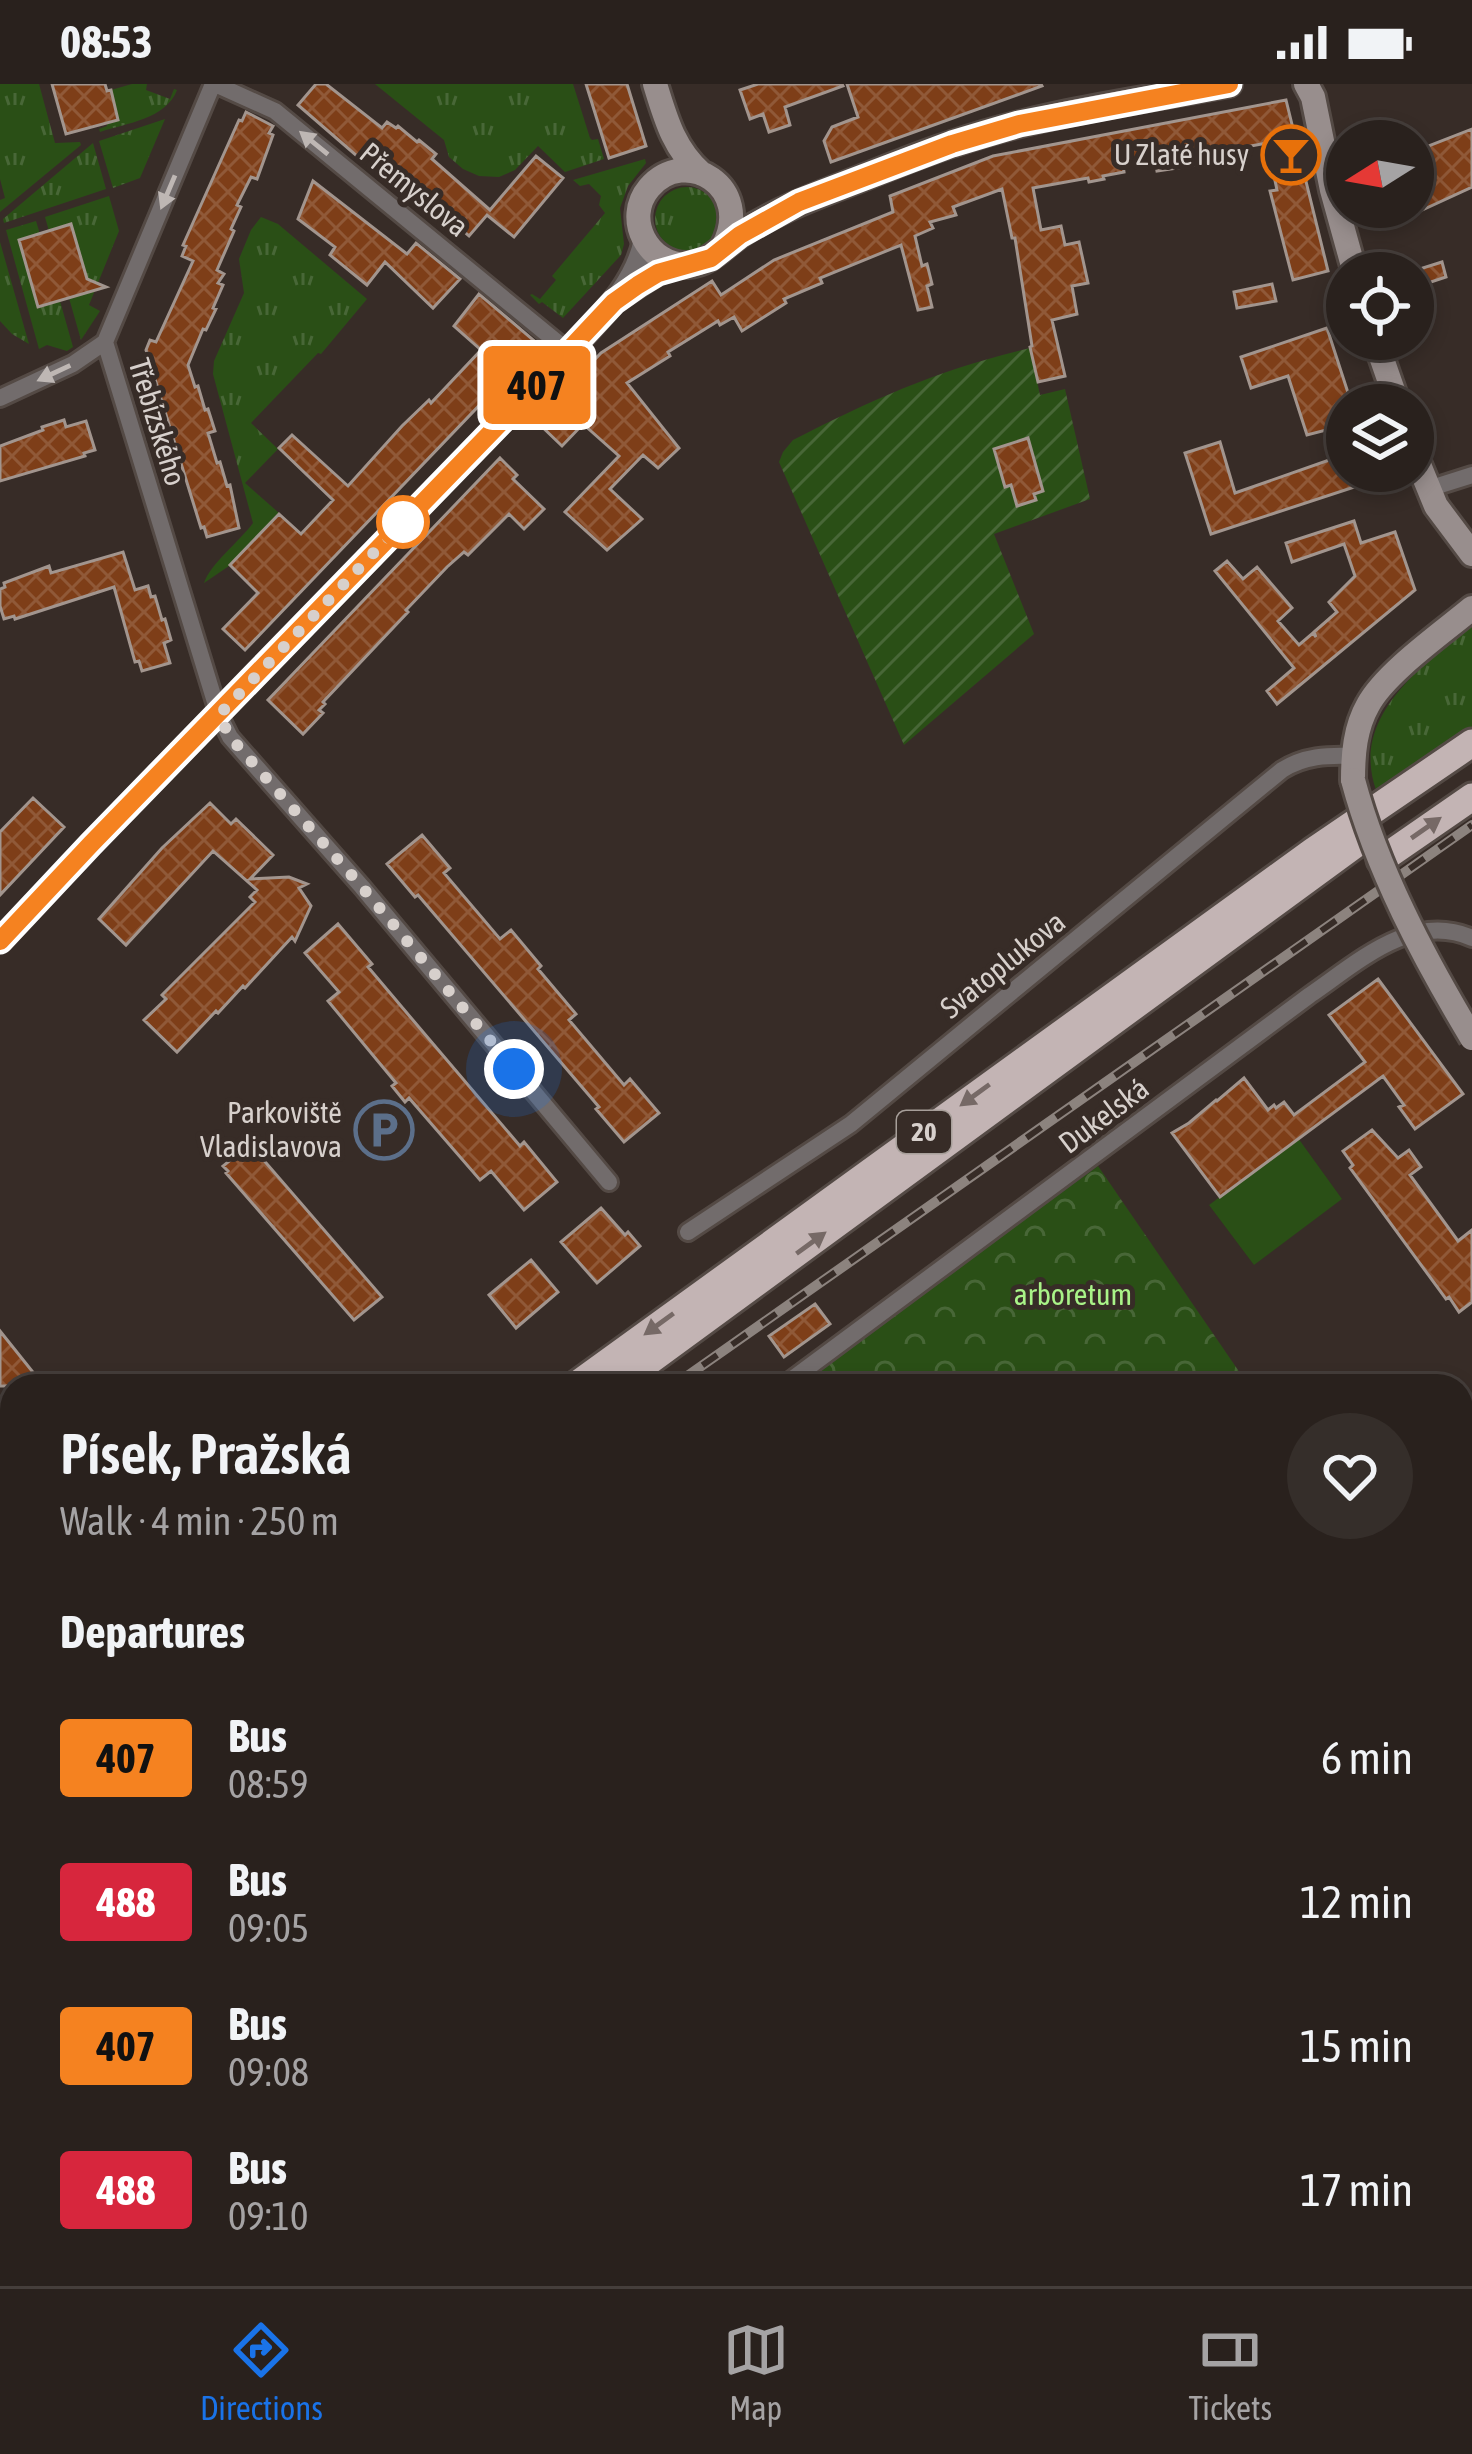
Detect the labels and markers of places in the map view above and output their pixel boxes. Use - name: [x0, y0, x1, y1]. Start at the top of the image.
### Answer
- bar icon: U Zlaté husy: [1260, 124, 1322, 186]
- place label: U Zlaté husy: [1114, 137, 1249, 171]
- unlabelled marker: [378, 497, 428, 547]
- place label: Parkoviště Vladislavova: [200, 1095, 342, 1163]
- parking icon: Parkoviště Vladislavova: [353, 1099, 415, 1161]

